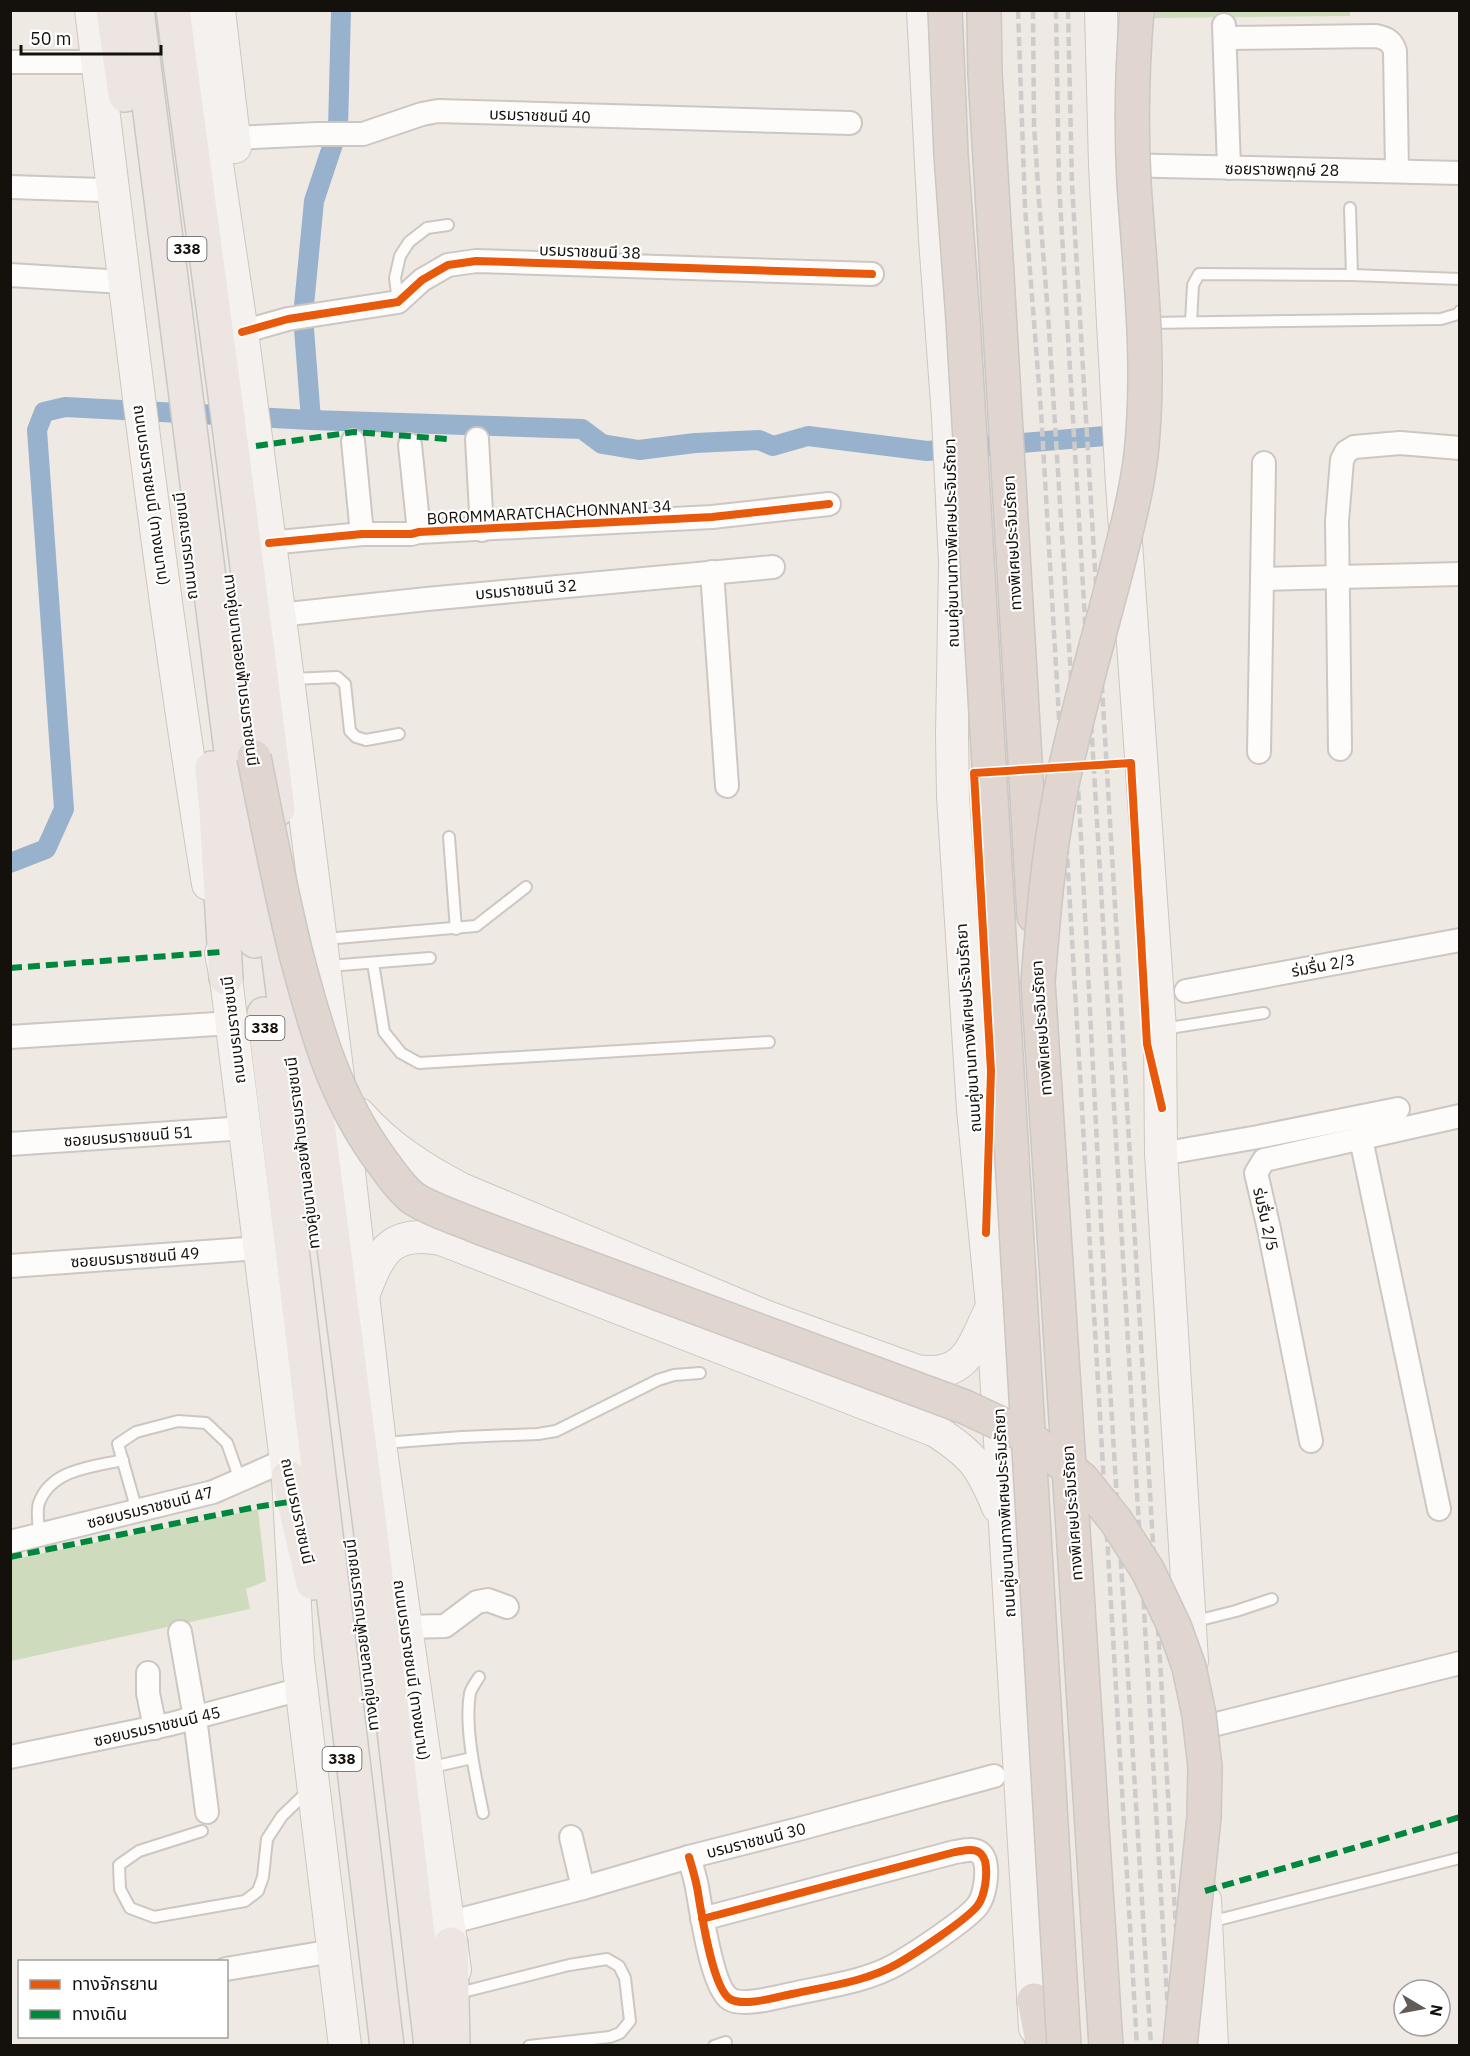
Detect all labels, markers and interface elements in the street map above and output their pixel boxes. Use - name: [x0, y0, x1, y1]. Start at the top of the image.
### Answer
- scale bar: [21, 18, 160, 56]
- text: 50 m: [30, 27, 72, 50]
- street label: บรมราชชนนี 40: [489, 103, 591, 127]
- street label: ซอยราชพฤกษ์ 28: [1225, 158, 1339, 180]
- road number: 338: [168, 237, 207, 261]
- street label: บรมราชชนนี 38: [539, 239, 641, 263]
- street label: ถนนบรมราชชนนี (ทางขนาน): [129, 403, 175, 587]
- street label: ถนนคู่ขนานทางพิเศษประจิมรัถยา: [939, 438, 963, 648]
- street label: ทางพิเศษประจิมรัถยา: [998, 475, 1026, 611]
- street label: ถนนบรมราชชนนี: [168, 491, 202, 601]
- street label: BOROMMARATCHACHONNANI 34: [426, 496, 672, 528]
- street label: ทางคู่ขนานลอยฟ้าบรมราชชนนี: [220, 573, 264, 767]
- street label: บรมราชชนนี 32: [474, 575, 578, 603]
- street label: ถนนคู่ขนานทางพิเศษประจิมรัถยา: [951, 923, 985, 1133]
- street label: ร่มรื่น 2/3: [1289, 948, 1356, 981]
- street label: ทางพิเศษประจิมรัถยา: [1026, 960, 1056, 1096]
- street label: ถนนบรมราชชนนี: [216, 975, 250, 1085]
- road number: 338: [246, 1016, 284, 1040]
- street label: ทางคู่ขนานลอยฟ้าบรมราชชนนี: [280, 1056, 324, 1250]
- street label: ซอยบรมราชชนนี 51: [63, 1122, 193, 1150]
- street label: ร่มรื่น 2/5: [1249, 1185, 1284, 1253]
- street label: ซอยบรมราชชนนี 49: [70, 1243, 200, 1271]
- street label: ถนนคู่ขนานทางพิเศษประจิมรัถยา: [989, 1408, 1019, 1618]
- street label: ทางพิเศษประจิมรัถยา: [1057, 1445, 1087, 1581]
- street label: ถนนบรมราชชนนี: [277, 1456, 319, 1566]
- street label: ซอยบรมราชชนนี 47: [85, 1482, 215, 1532]
- street label: ทางคู่ขนานลอยฟ้าบรมราชชนนี: [339, 1538, 383, 1732]
- street label: ถนนบรมราชชนนี (ทางขนาน): [389, 1578, 435, 1762]
- street label: ซอยบรมราชชนนี 45: [92, 1702, 222, 1750]
- road number: 338: [322, 1747, 362, 1771]
- street label: บรมราชชนนี 30: [704, 1818, 808, 1862]
- legend: [18, 1960, 228, 2038]
- text: ทางจักรยาน: [72, 1972, 158, 1995]
- north arrow: [1392, 1978, 1452, 2038]
- text: ทางเดิน: [72, 2002, 127, 2025]
- text: N: [1426, 2003, 1448, 2018]

